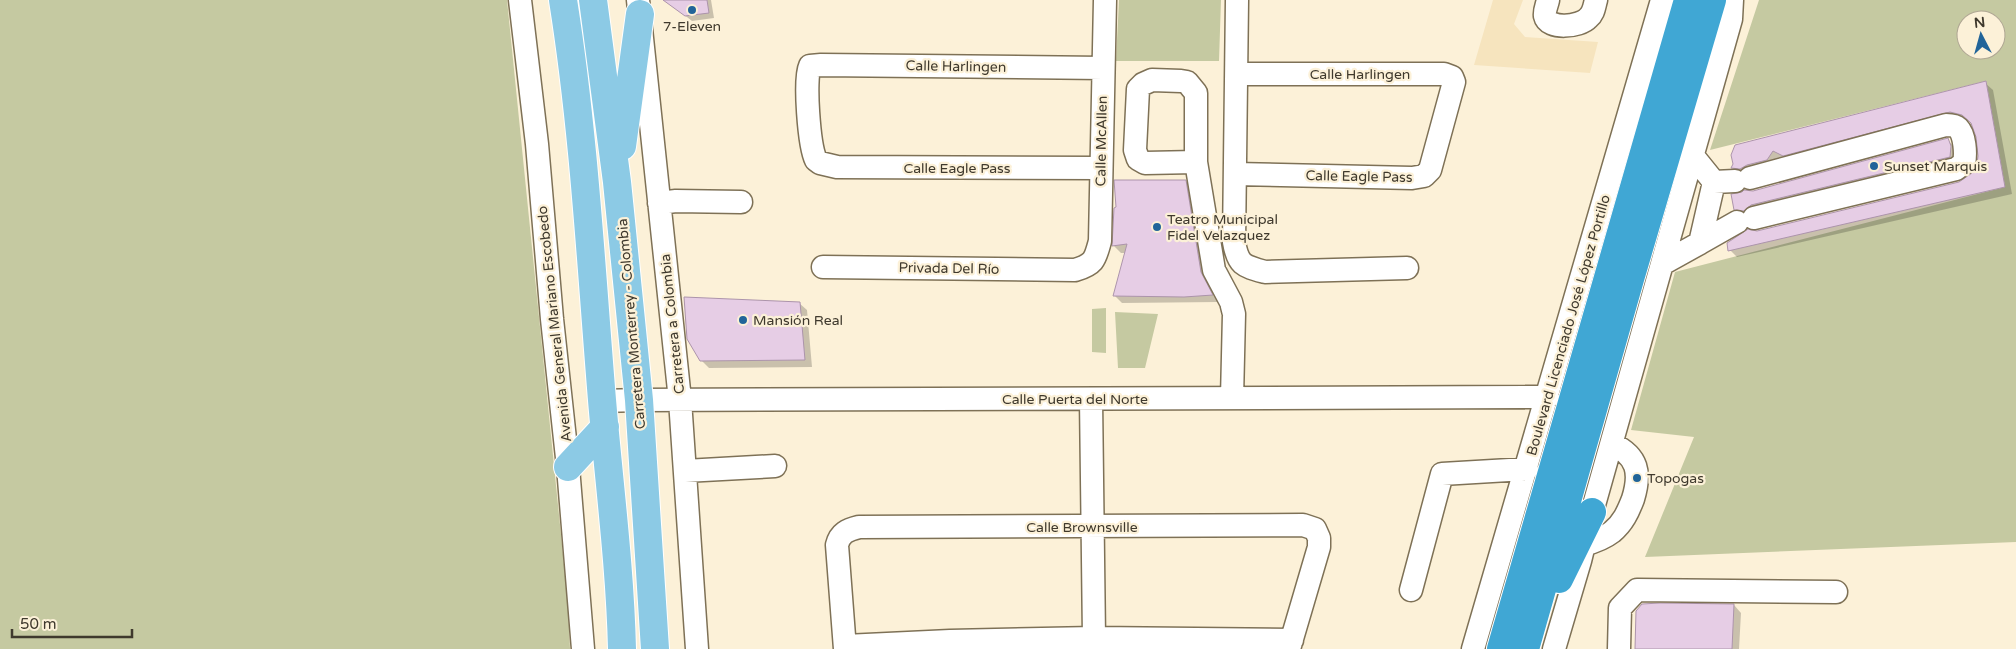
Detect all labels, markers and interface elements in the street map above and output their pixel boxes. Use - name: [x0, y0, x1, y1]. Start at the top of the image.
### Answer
- marker: 7-Eleven: [686, 4, 698, 16]
- north arrow: [1956, 10, 2006, 60]
- text: N: [1973, 14, 1986, 32]
- place label: 7-Eleven: [663, 18, 721, 35]
- street label: Calle Harlingen: [905, 57, 1006, 76]
- street label: Calle Harlingen: [1310, 66, 1410, 83]
- street label: Calle McAllen: [1092, 96, 1111, 187]
- place label: Sunset Marquis: [1884, 158, 1988, 175]
- street label: Calle Eagle Pass: [903, 160, 1011, 177]
- marker: Sunset Marquis: [1868, 160, 1880, 172]
- street label: Calle Eagle Pass: [1305, 167, 1413, 186]
- street label: Boulevard Licenciado José López Portillo: [1523, 193, 1614, 458]
- street label: Avenida General Mariano Escobedo: [534, 205, 575, 443]
- place label: Teatro Municipal Fidel Velazquez: [1167, 211, 1278, 244]
- street label: Carretera Monterrey - Colombia: [614, 218, 649, 430]
- marker: Teatro Municipal Fidel Velazquez: [1151, 221, 1163, 233]
- street label: Carretera a Colombia: [657, 253, 688, 395]
- street label: Privada Del Río: [898, 259, 1000, 278]
- place label: Mansión Real: [753, 312, 843, 329]
- marker: Mansión Real: [737, 314, 749, 326]
- street label: Calle Puerta del Norte: [1002, 391, 1148, 408]
- place label: Topogas: [1647, 470, 1704, 487]
- marker: Topogas: [1631, 472, 1643, 484]
- street label: Calle Brownsville: [1026, 519, 1138, 536]
- scale bar: [12, 606, 132, 638]
- text: 50 m: [20, 615, 57, 633]

